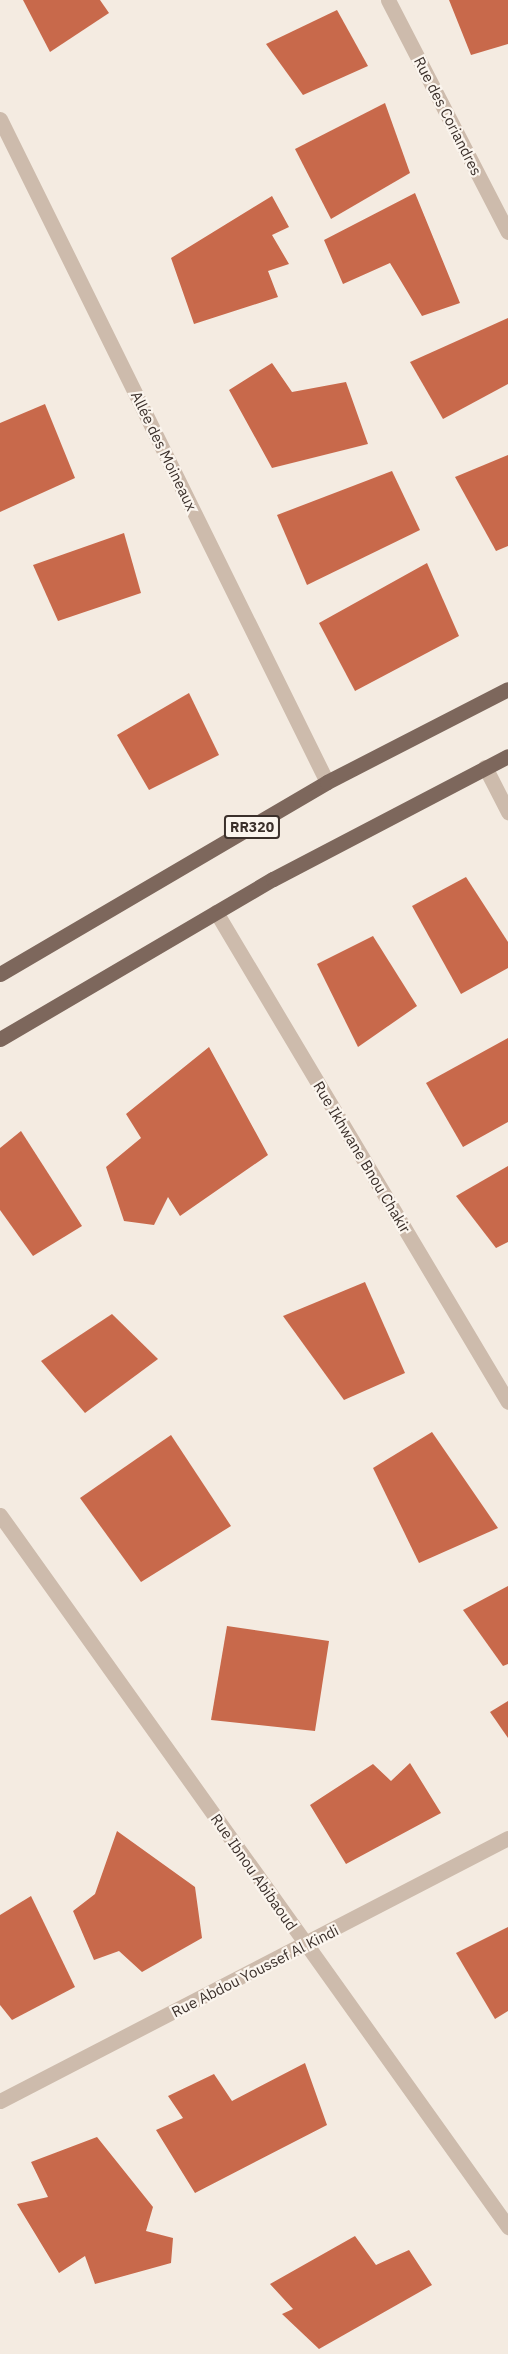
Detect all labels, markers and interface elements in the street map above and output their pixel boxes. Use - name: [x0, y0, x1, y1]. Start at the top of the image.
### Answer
- street label: Rue des Coriandres: [410, 54, 486, 178]
- street label: Allée des Moineaux: [127, 388, 201, 514]
- road number: RR320: [224, 816, 280, 838]
- street label: Rue Ikhwane Bnou Chakir: [310, 1078, 414, 1236]
- street label: Rue Ibnou Abibaoud: [207, 1810, 301, 1934]
- street label: Rue Abdou Youssef Al Kindi: [168, 1921, 342, 2021]

